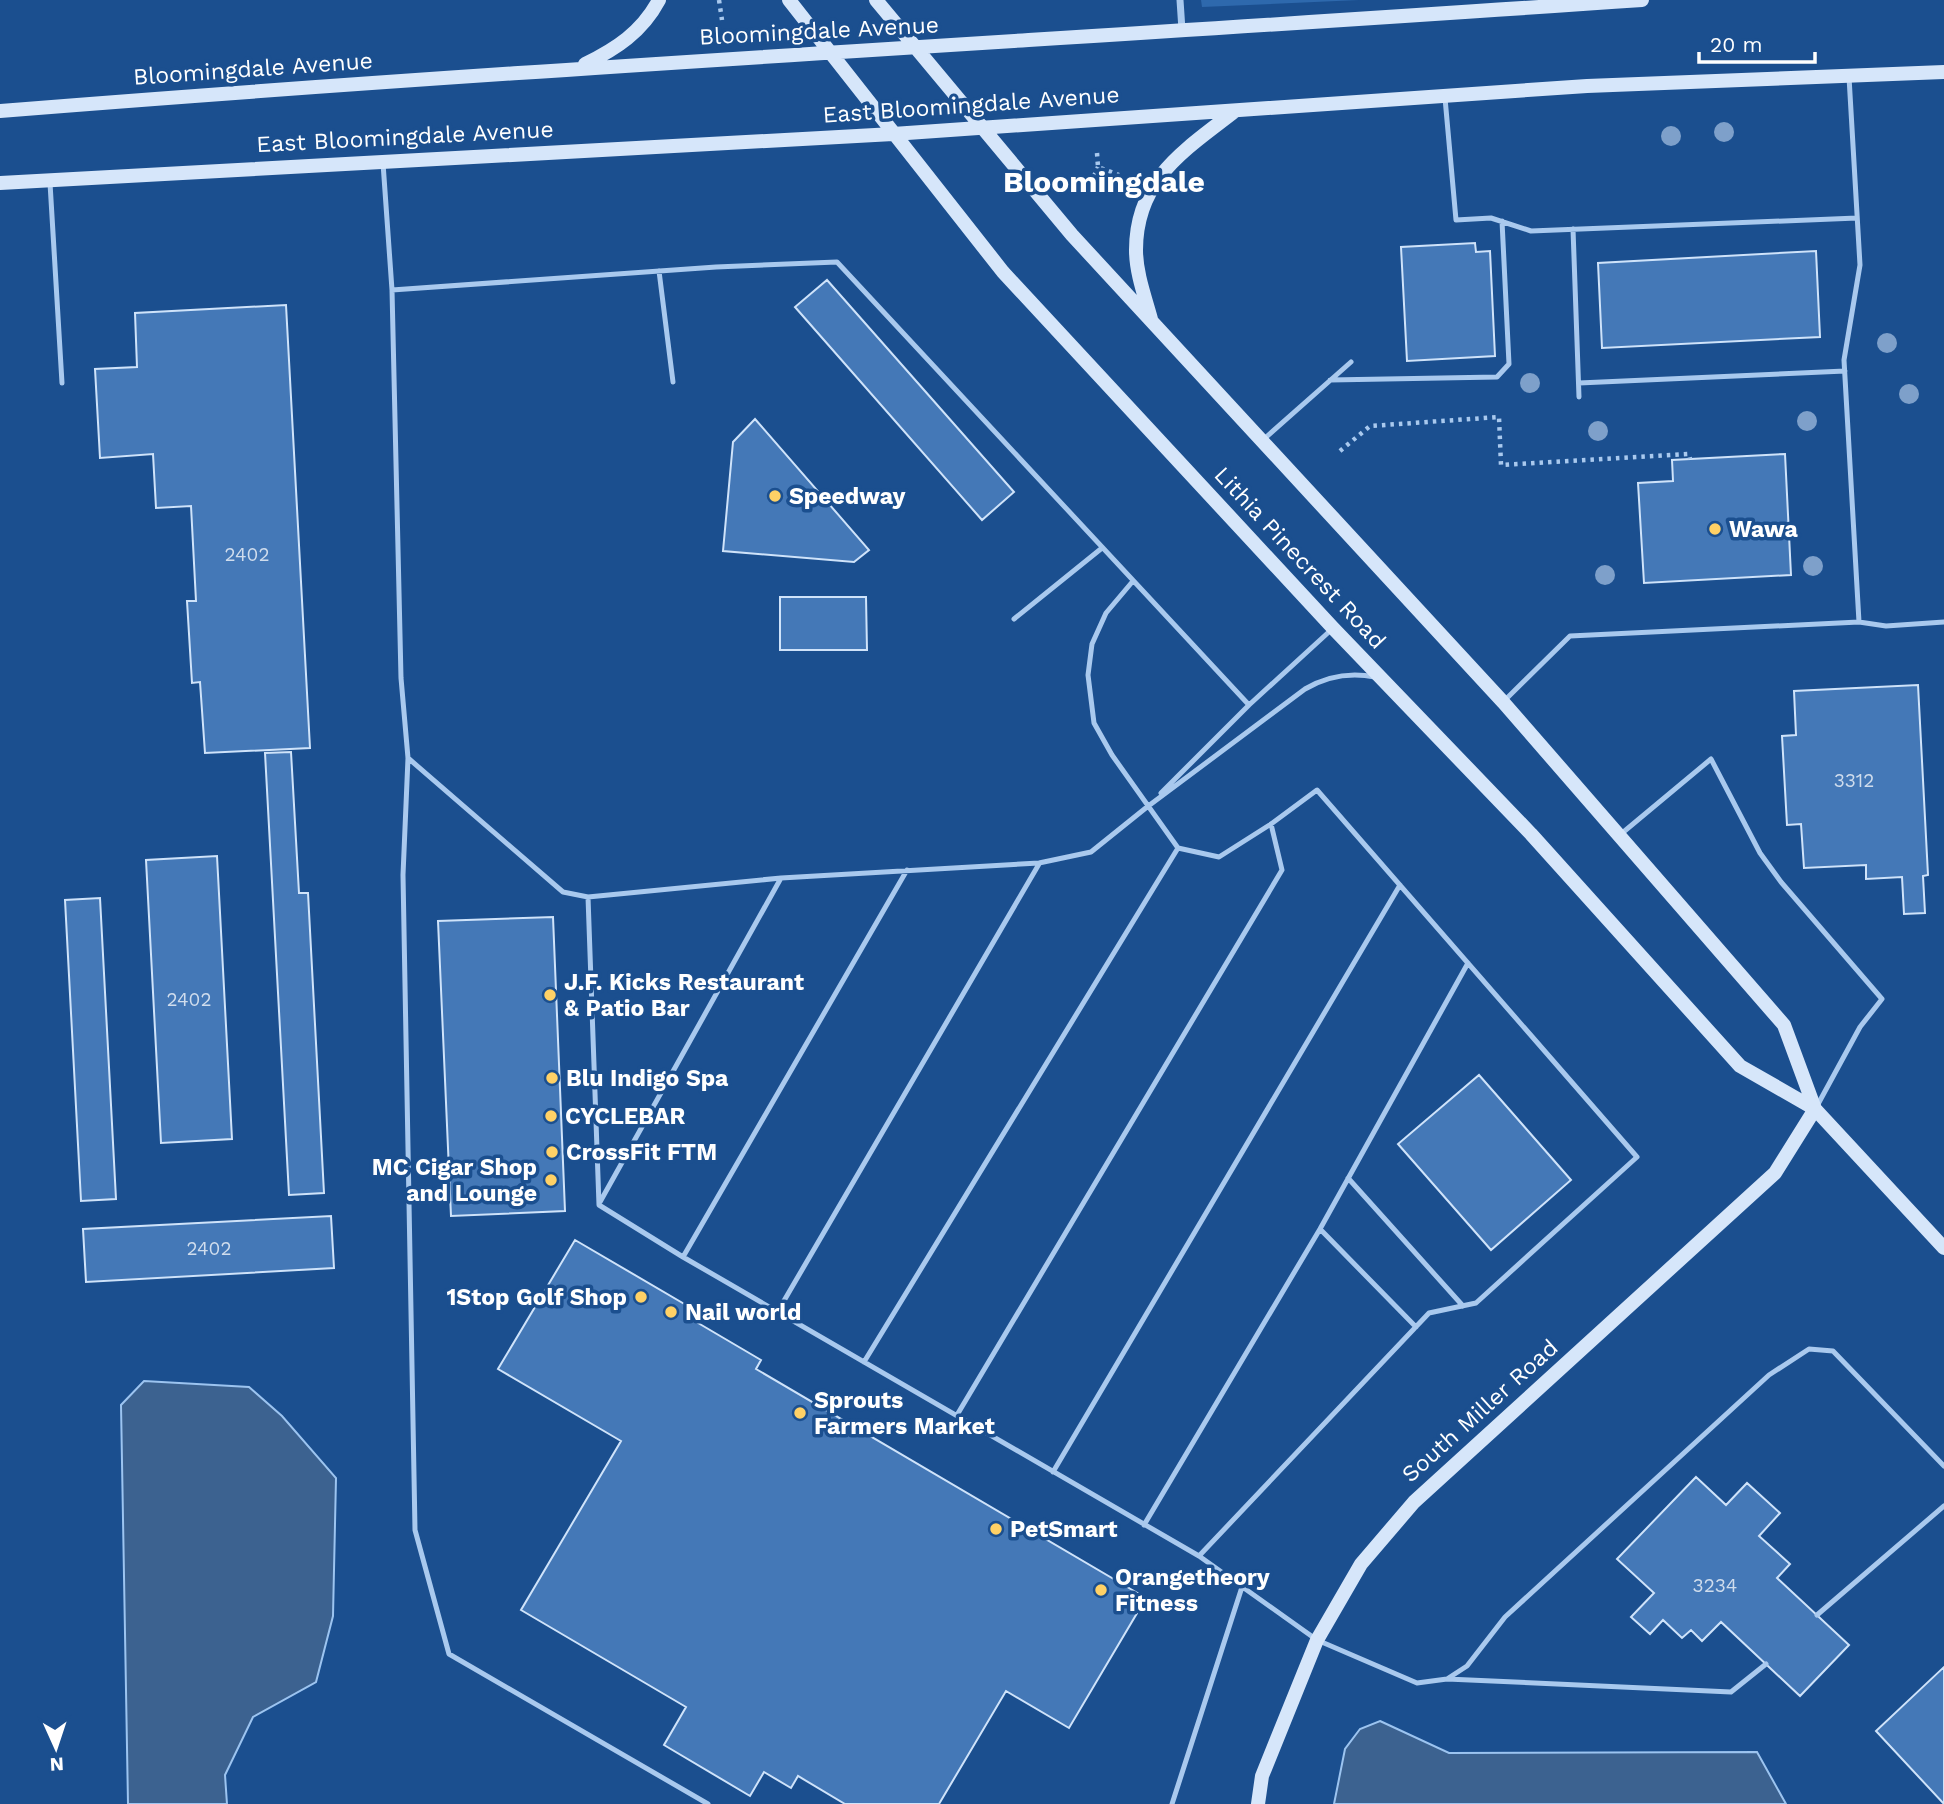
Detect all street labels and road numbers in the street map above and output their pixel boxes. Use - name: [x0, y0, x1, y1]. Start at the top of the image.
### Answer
- street label: Bloomingdale Avenue: [698, 11, 940, 51]
- street label: Bloomingdale Avenue: [132, 47, 374, 91]
- street label: East Bloomingdale Avenue: [822, 81, 1120, 129]
- street label: East Bloomingdale Avenue: [256, 116, 554, 158]
- street label: Lithia Pinecrest Road: [1209, 461, 1391, 655]
- street label: South Miller Road: [1397, 1334, 1563, 1488]

